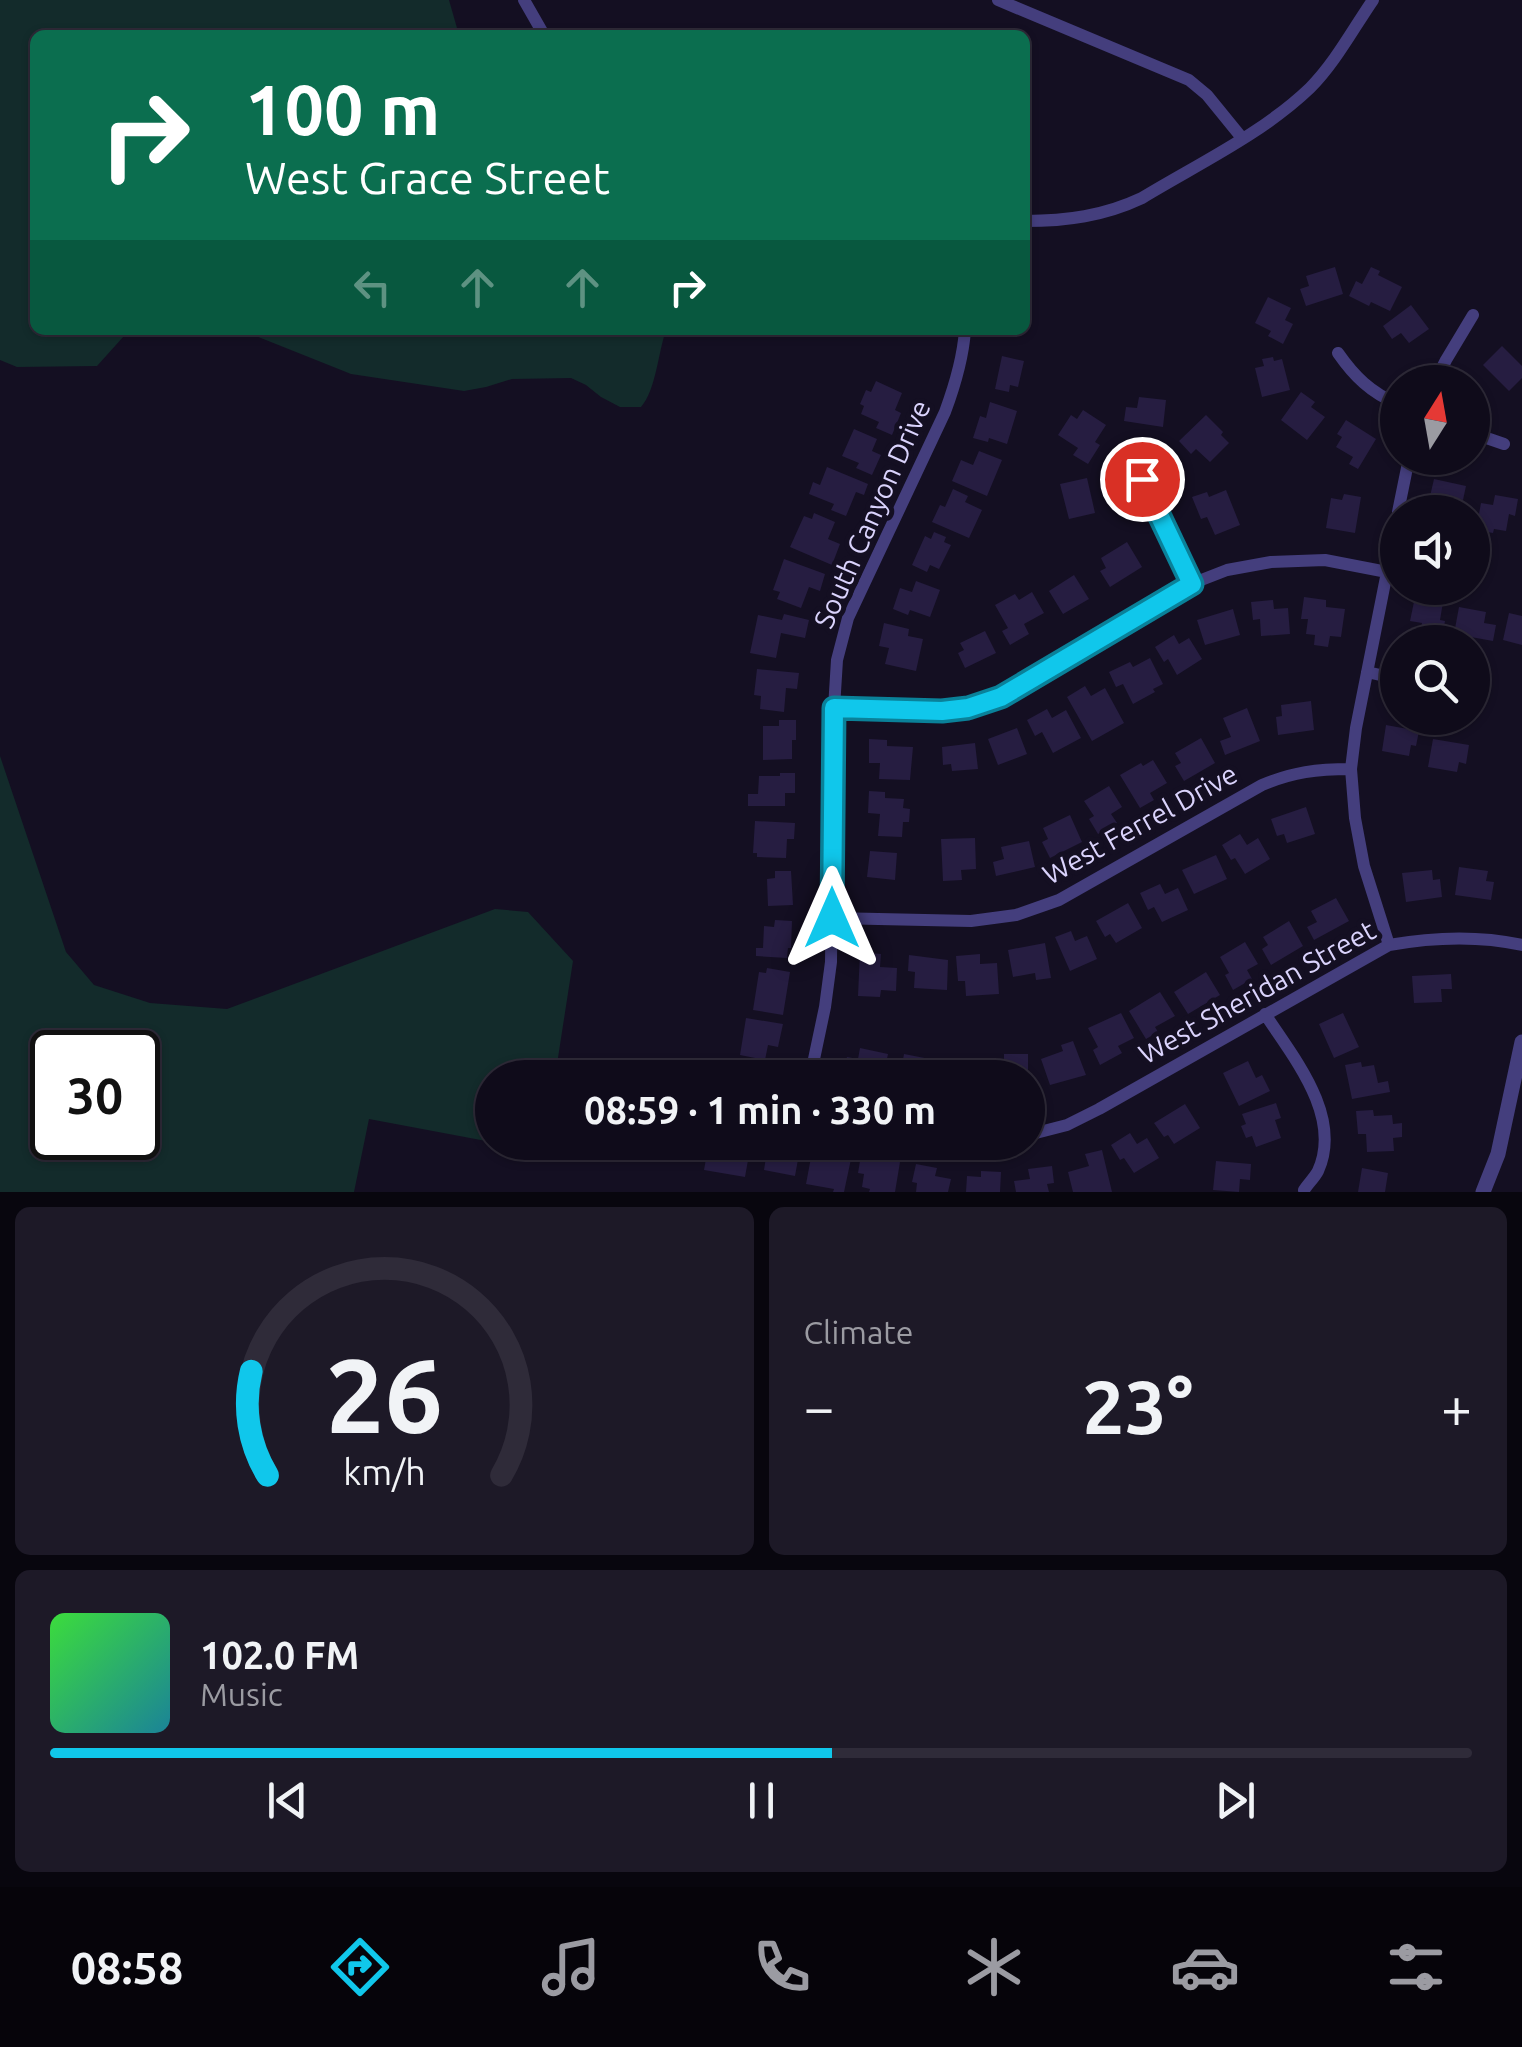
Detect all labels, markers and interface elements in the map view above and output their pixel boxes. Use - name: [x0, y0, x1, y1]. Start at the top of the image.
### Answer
- icon: right: [80, 70, 210, 200]
- text: 100 m: [245, 70, 440, 148]
- text: West Grace Street: [245, 152, 610, 203]
- icon: left: [345, 260, 400, 315]
- icon: ahead: [450, 260, 505, 315]
- icon: ahead: [555, 260, 610, 315]
- icon: right: [660, 260, 715, 315]
- north arrow: [1380, 365, 1490, 475]
- map controls: [1380, 365, 1490, 735]
- street label: South Canyon Drive: [807, 395, 936, 633]
- pin: [1100, 437, 1185, 522]
- icon: arrive: [1115, 452, 1170, 507]
- button: sound: [1380, 495, 1490, 605]
- button: search: [1380, 625, 1490, 735]
- street label: West Ferrel Drive: [1037, 757, 1242, 890]
- position arrow: [780, 866, 884, 970]
- street label: West Sheridan Street: [1133, 914, 1380, 1069]
- speed limit sign: 30: [30, 1030, 160, 1160]
- text: 08:59 · 1 min · 330 m: [584, 1089, 936, 1131]
- text: Climate: [804, 1314, 914, 1350]
- text: 26: [326, 1336, 443, 1453]
- text: 23°: [1082, 1364, 1193, 1448]
- text: −: [804, 1376, 835, 1437]
- text: +: [1441, 1376, 1472, 1437]
- text: km/h: [343, 1452, 426, 1492]
- text: 102.0 FM: [200, 1634, 359, 1676]
- text: Music: [200, 1676, 283, 1712]
- icon: previous: [260, 1773, 315, 1828]
- icon: pause: [734, 1773, 789, 1828]
- icon: next: [1208, 1773, 1263, 1828]
- icon: directions: [325, 1932, 395, 2002]
- icon: music: [536, 1932, 606, 2002]
- icon: phone: [747, 1932, 817, 2002]
- icon: climate: [959, 1932, 1029, 2002]
- icon: car: [1170, 1932, 1240, 2002]
- icon: filters: [1381, 1932, 1451, 2002]
- text: 08:58: [71, 1942, 183, 1993]

